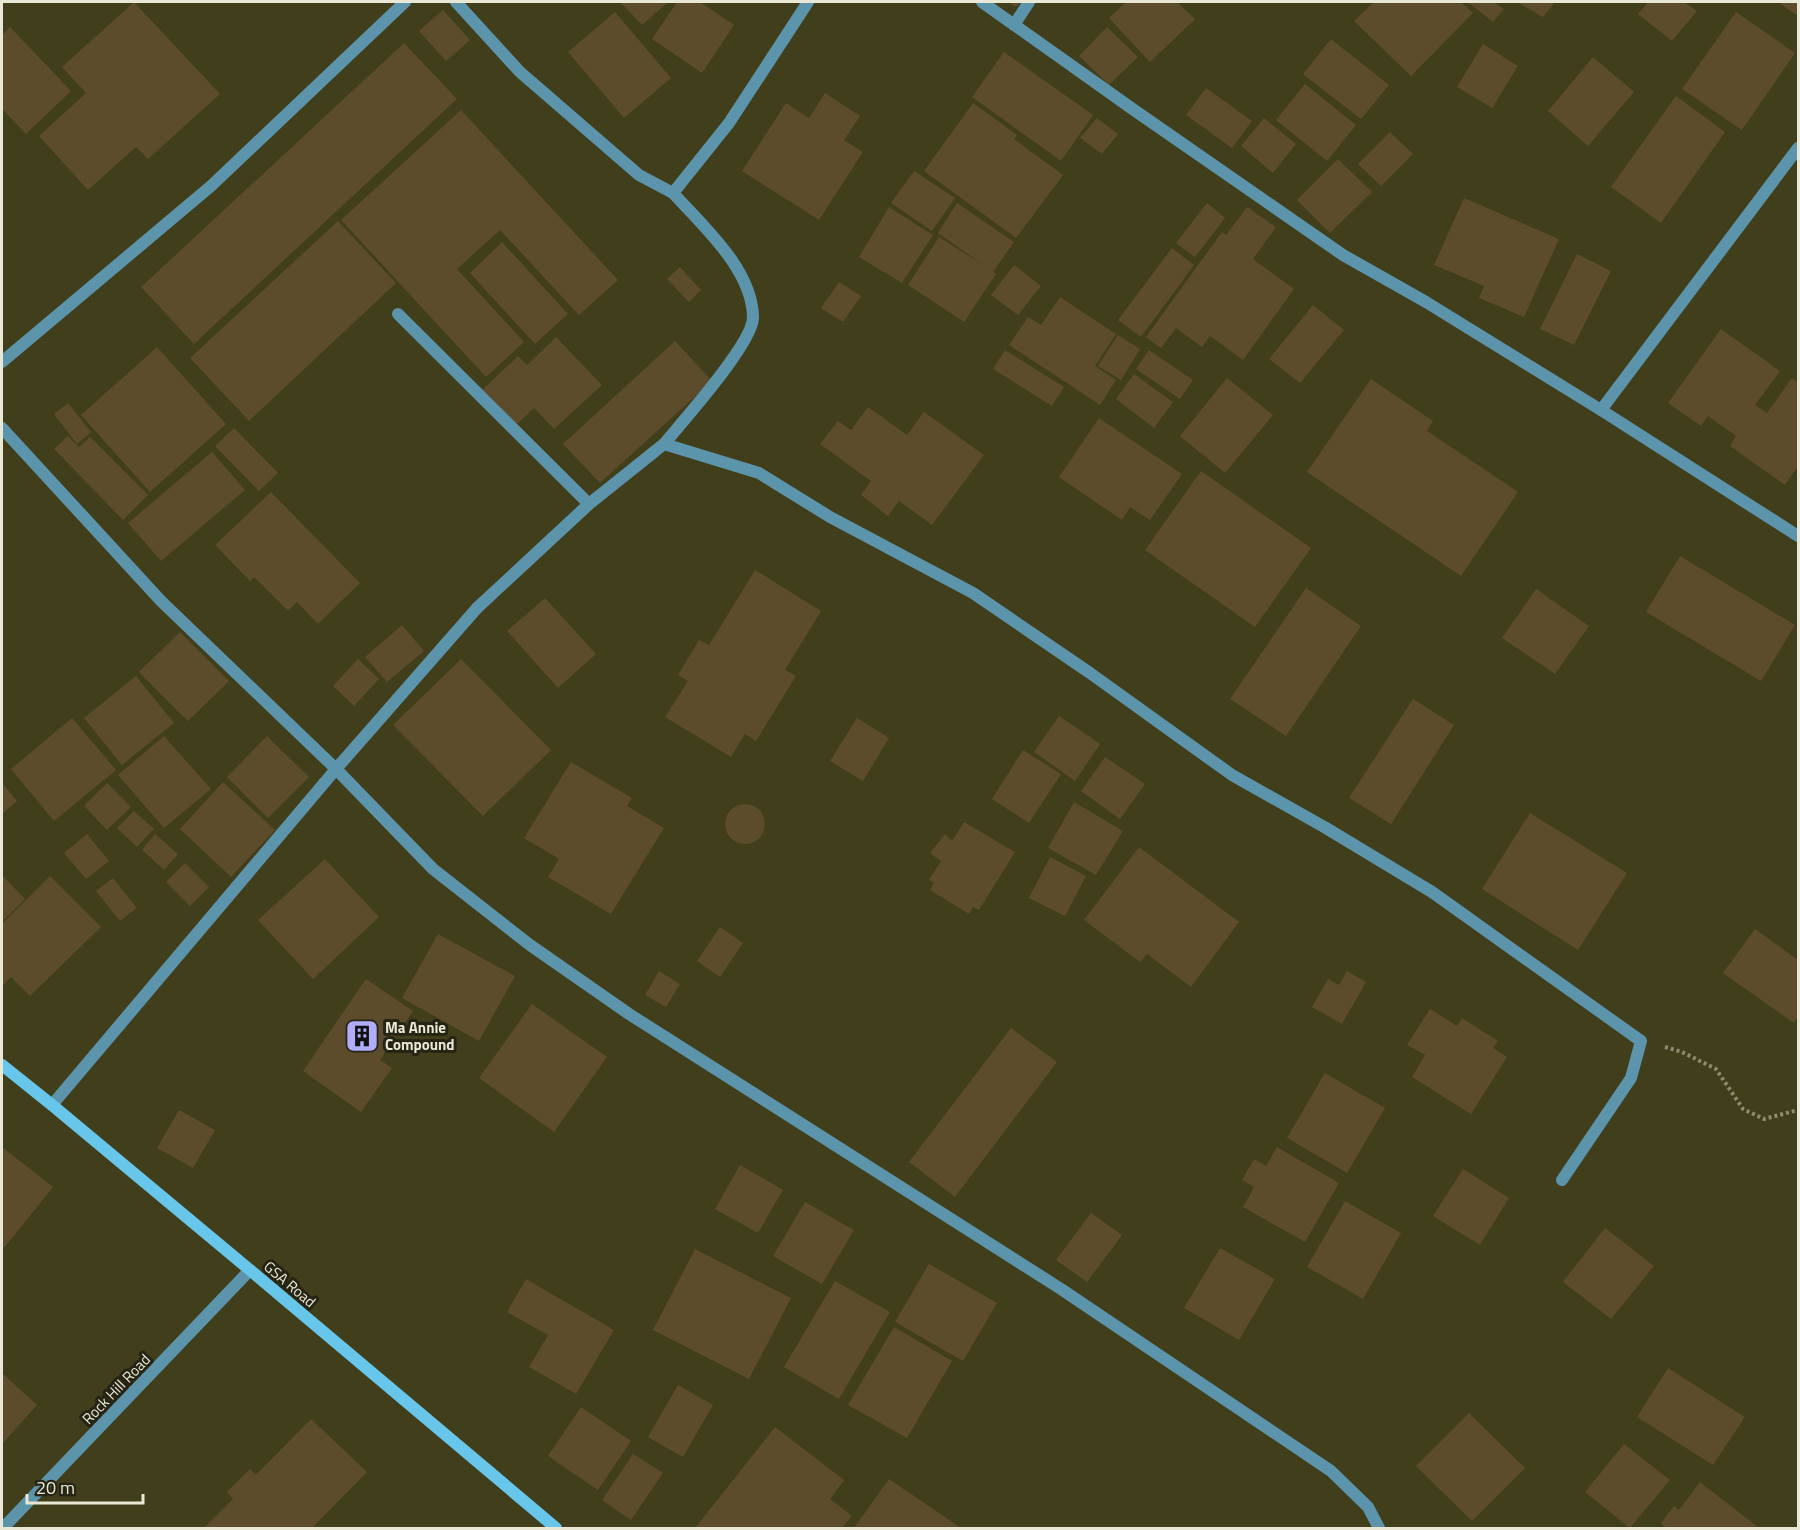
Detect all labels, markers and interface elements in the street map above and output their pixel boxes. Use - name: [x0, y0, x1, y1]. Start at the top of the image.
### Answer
- place label: Ma Annie Compound: [385, 1016, 455, 1056]
- building icon: Ma Annie Compound: [344, 1018, 380, 1054]
- street label: GSA Road: [259, 1255, 321, 1313]
- street label: Rock Hill Road: [76, 1349, 156, 1429]
- scale bar: [27, 1467, 142, 1505]
- text: 20 m: [36, 1474, 75, 1501]

